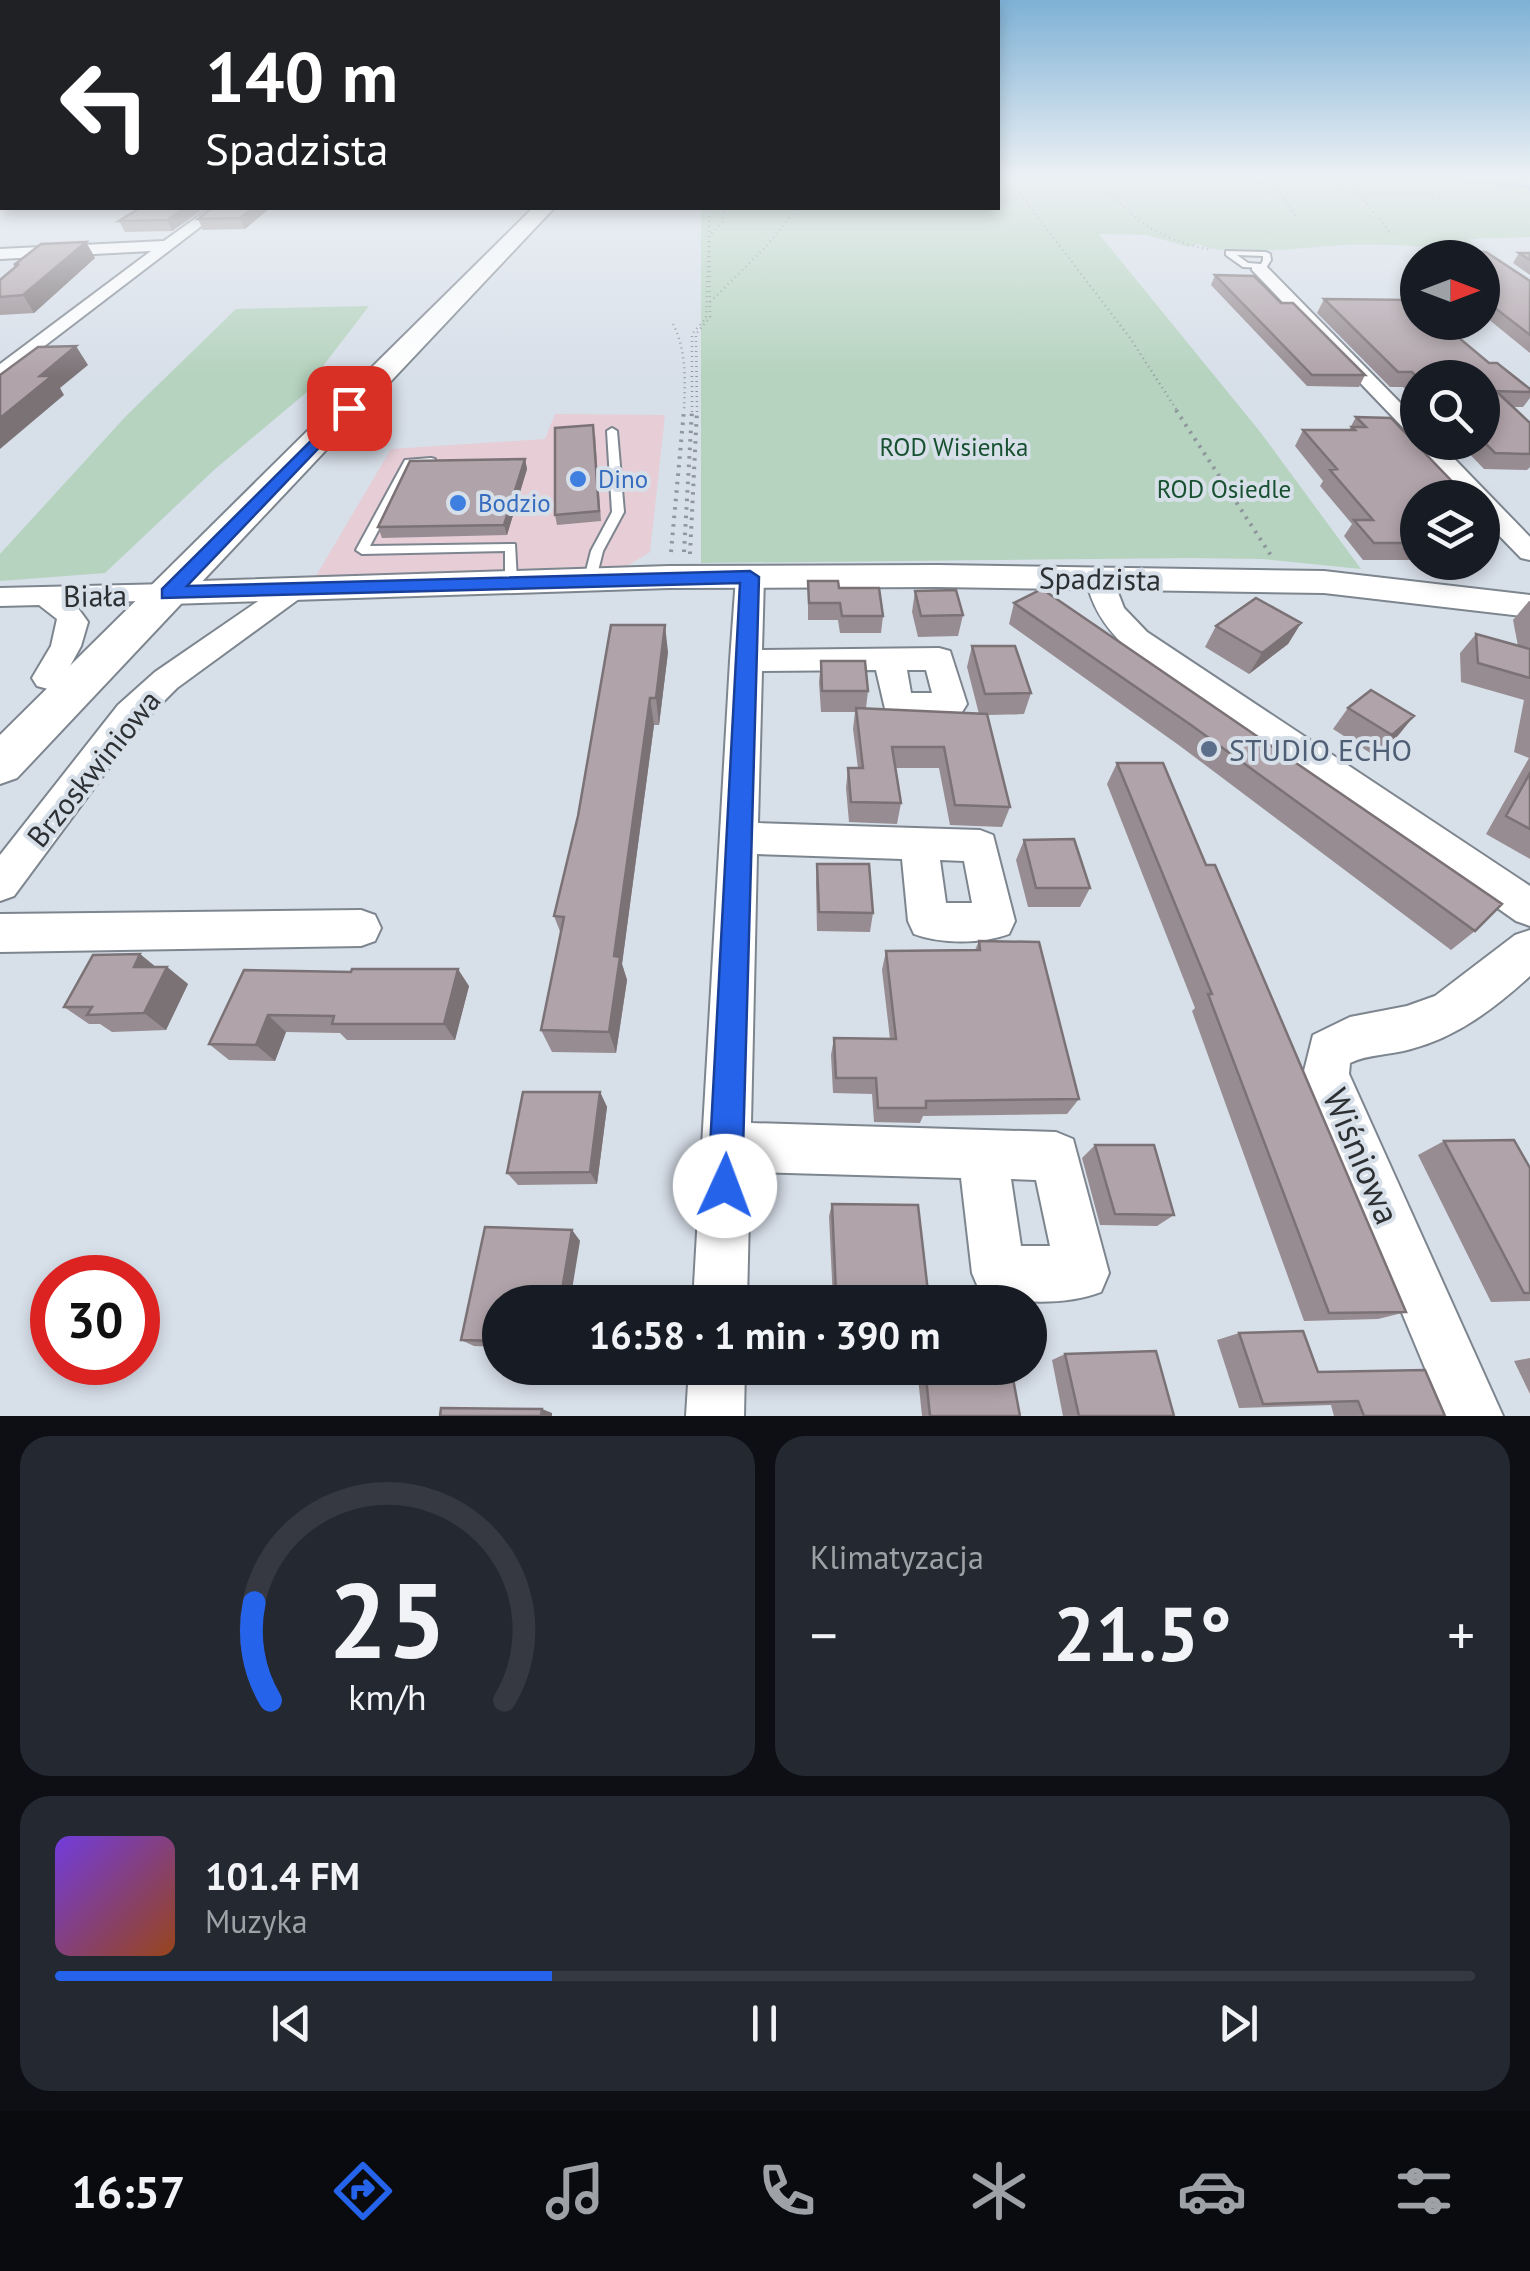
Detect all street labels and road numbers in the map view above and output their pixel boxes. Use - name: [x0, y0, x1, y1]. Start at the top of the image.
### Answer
- street label: Spadzista: [1039, 557, 1161, 599]
- street label: Biała: [63, 575, 127, 615]
- street label: Brzoskwiniowa: [18, 682, 168, 854]
- street label: Wiśniowa: [1313, 1081, 1411, 1231]

